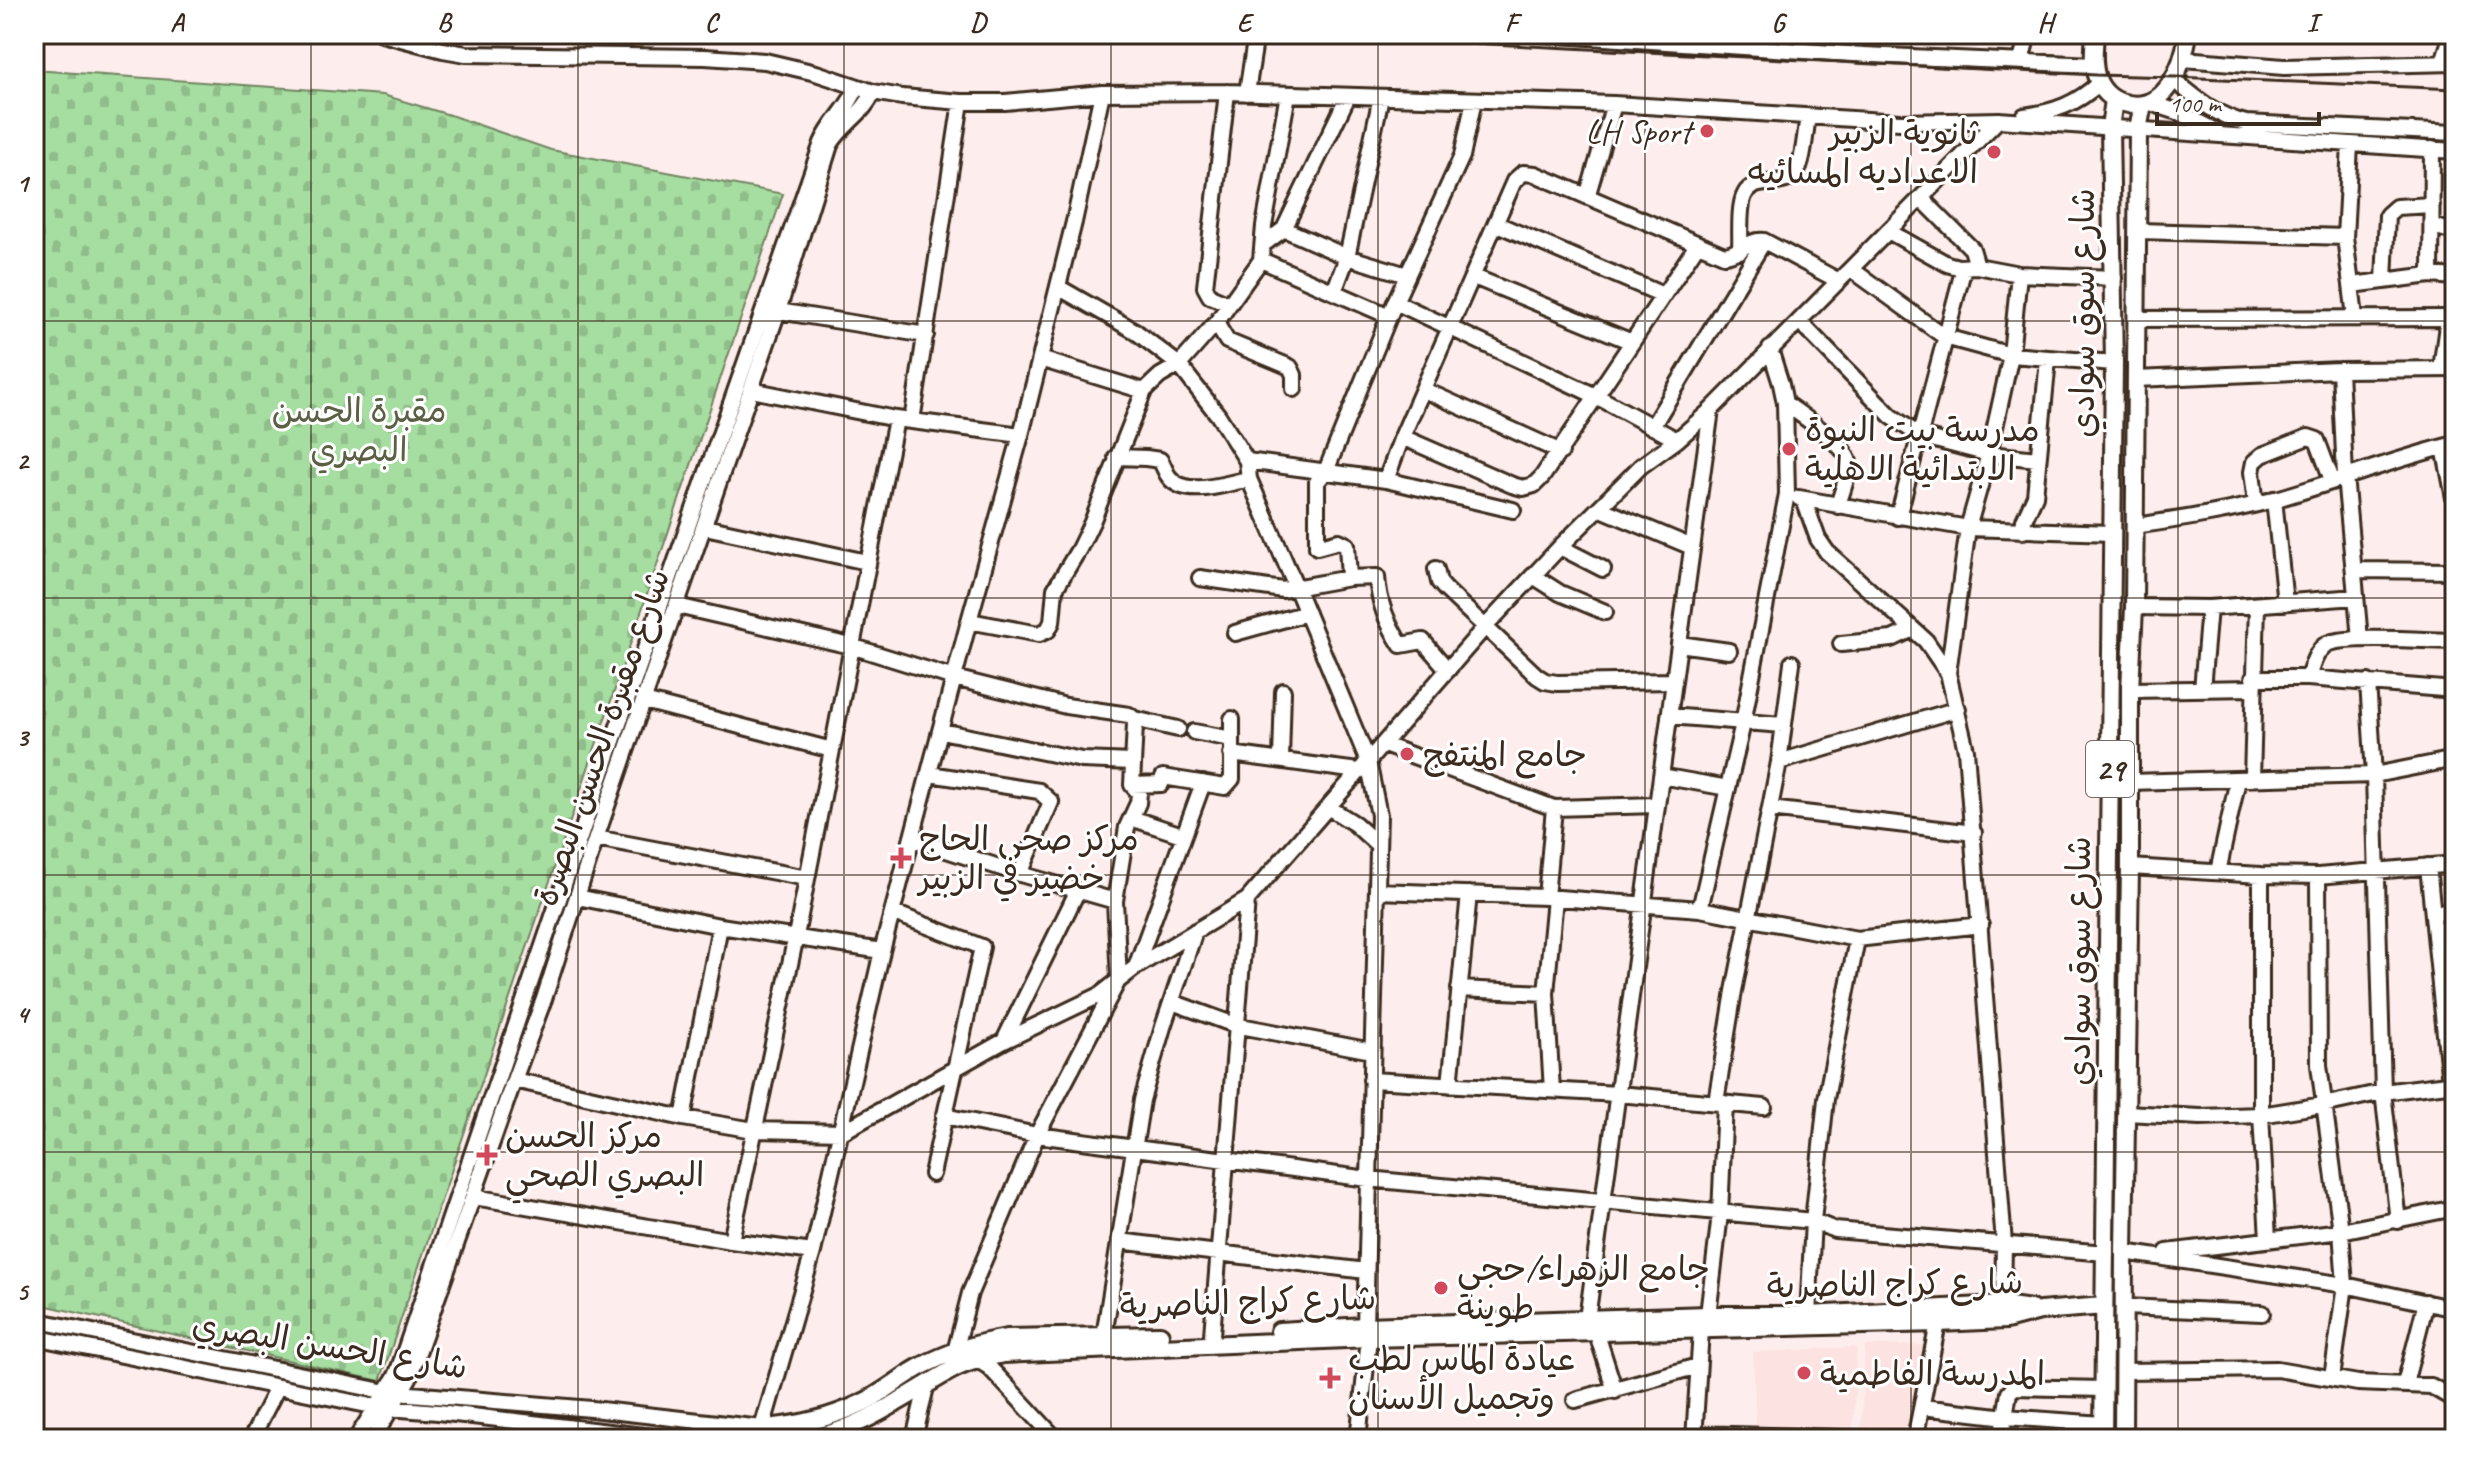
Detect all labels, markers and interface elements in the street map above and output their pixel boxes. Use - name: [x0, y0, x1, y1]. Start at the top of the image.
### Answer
- text: A: [170, 6, 185, 39]
- text: B: [437, 6, 453, 39]
- text: C: [705, 6, 721, 39]
- text: D: [970, 6, 988, 39]
- text: E: [1237, 6, 1255, 39]
- text: F: [1505, 6, 1523, 39]
- text: G: [1772, 6, 1788, 39]
- text: H: [2038, 6, 2058, 39]
- text: I: [2307, 6, 2324, 39]
- scale bar: [2157, 76, 2319, 126]
- text: 100 m: [2169, 89, 2223, 119]
- place label: LH Sport: [1586, 110, 1696, 153]
- place label: ثانوية الزبير الاعداديه المسائيه: [1748, 111, 1979, 193]
- marker: LH Sport: [1698, 122, 1716, 140]
- marker: ثانوية الزبير الاعداديه المسائيه: [1985, 143, 2003, 161]
- text: 1: [16, 167, 31, 200]
- street label: شارع سوق سوادي: [2061, 188, 2107, 438]
- park label: مقبرة الحسن البصري: [272, 389, 447, 474]
- place label: مدرسة بيت النبوة الابتدائية الاهلية: [1805, 408, 2040, 490]
- marker: مدرسة بيت النبوة الابتدائية الاهلية: [1780, 440, 1798, 458]
- text: 2: [16, 444, 30, 477]
- street label: شارع مقبرة الحسن البصرة: [524, 563, 681, 912]
- text: 3: [16, 721, 30, 754]
- place label: جامع المنتفج: [1423, 733, 1587, 779]
- road number: 29: [2086, 741, 2134, 797]
- marker: جامع المنتفج: [1398, 745, 1416, 763]
- place label: مركز صحي الحاج خضير في الزبير: [916, 817, 1139, 902]
- street label: شارع سوق سوادي: [2057, 836, 2103, 1086]
- marker: مركز صحي الحاج خضير في الزبير: [890, 847, 912, 869]
- text: 4: [16, 998, 31, 1031]
- place label: مركز الحسن البصري الصحي: [505, 1114, 704, 1204]
- marker: مركز الحسن البصري الصحي: [476, 1144, 498, 1166]
- place label: جامع الزهراء/حجي طوينة: [1457, 1247, 1710, 1329]
- street label: شارع كراج الناصرية: [1766, 1260, 2024, 1309]
- text: 5: [16, 1275, 30, 1308]
- street label: شارع كراج الناصرية: [1119, 1276, 1377, 1329]
- marker: جامع الزهراء/حجي طوينة: [1432, 1279, 1450, 1297]
- street label: شارع الحسن البصري: [189, 1303, 471, 1391]
- place label: عيادة الماس لطب وتجميل الأسنان: [1348, 1337, 1575, 1419]
- place label: المدرسة الفاطمية: [1820, 1352, 2045, 1395]
- marker: المدرسة الفاطمية: [1795, 1364, 1813, 1382]
- marker: عيادة الماس لطب وتجميل الأسنان: [1319, 1367, 1341, 1389]

